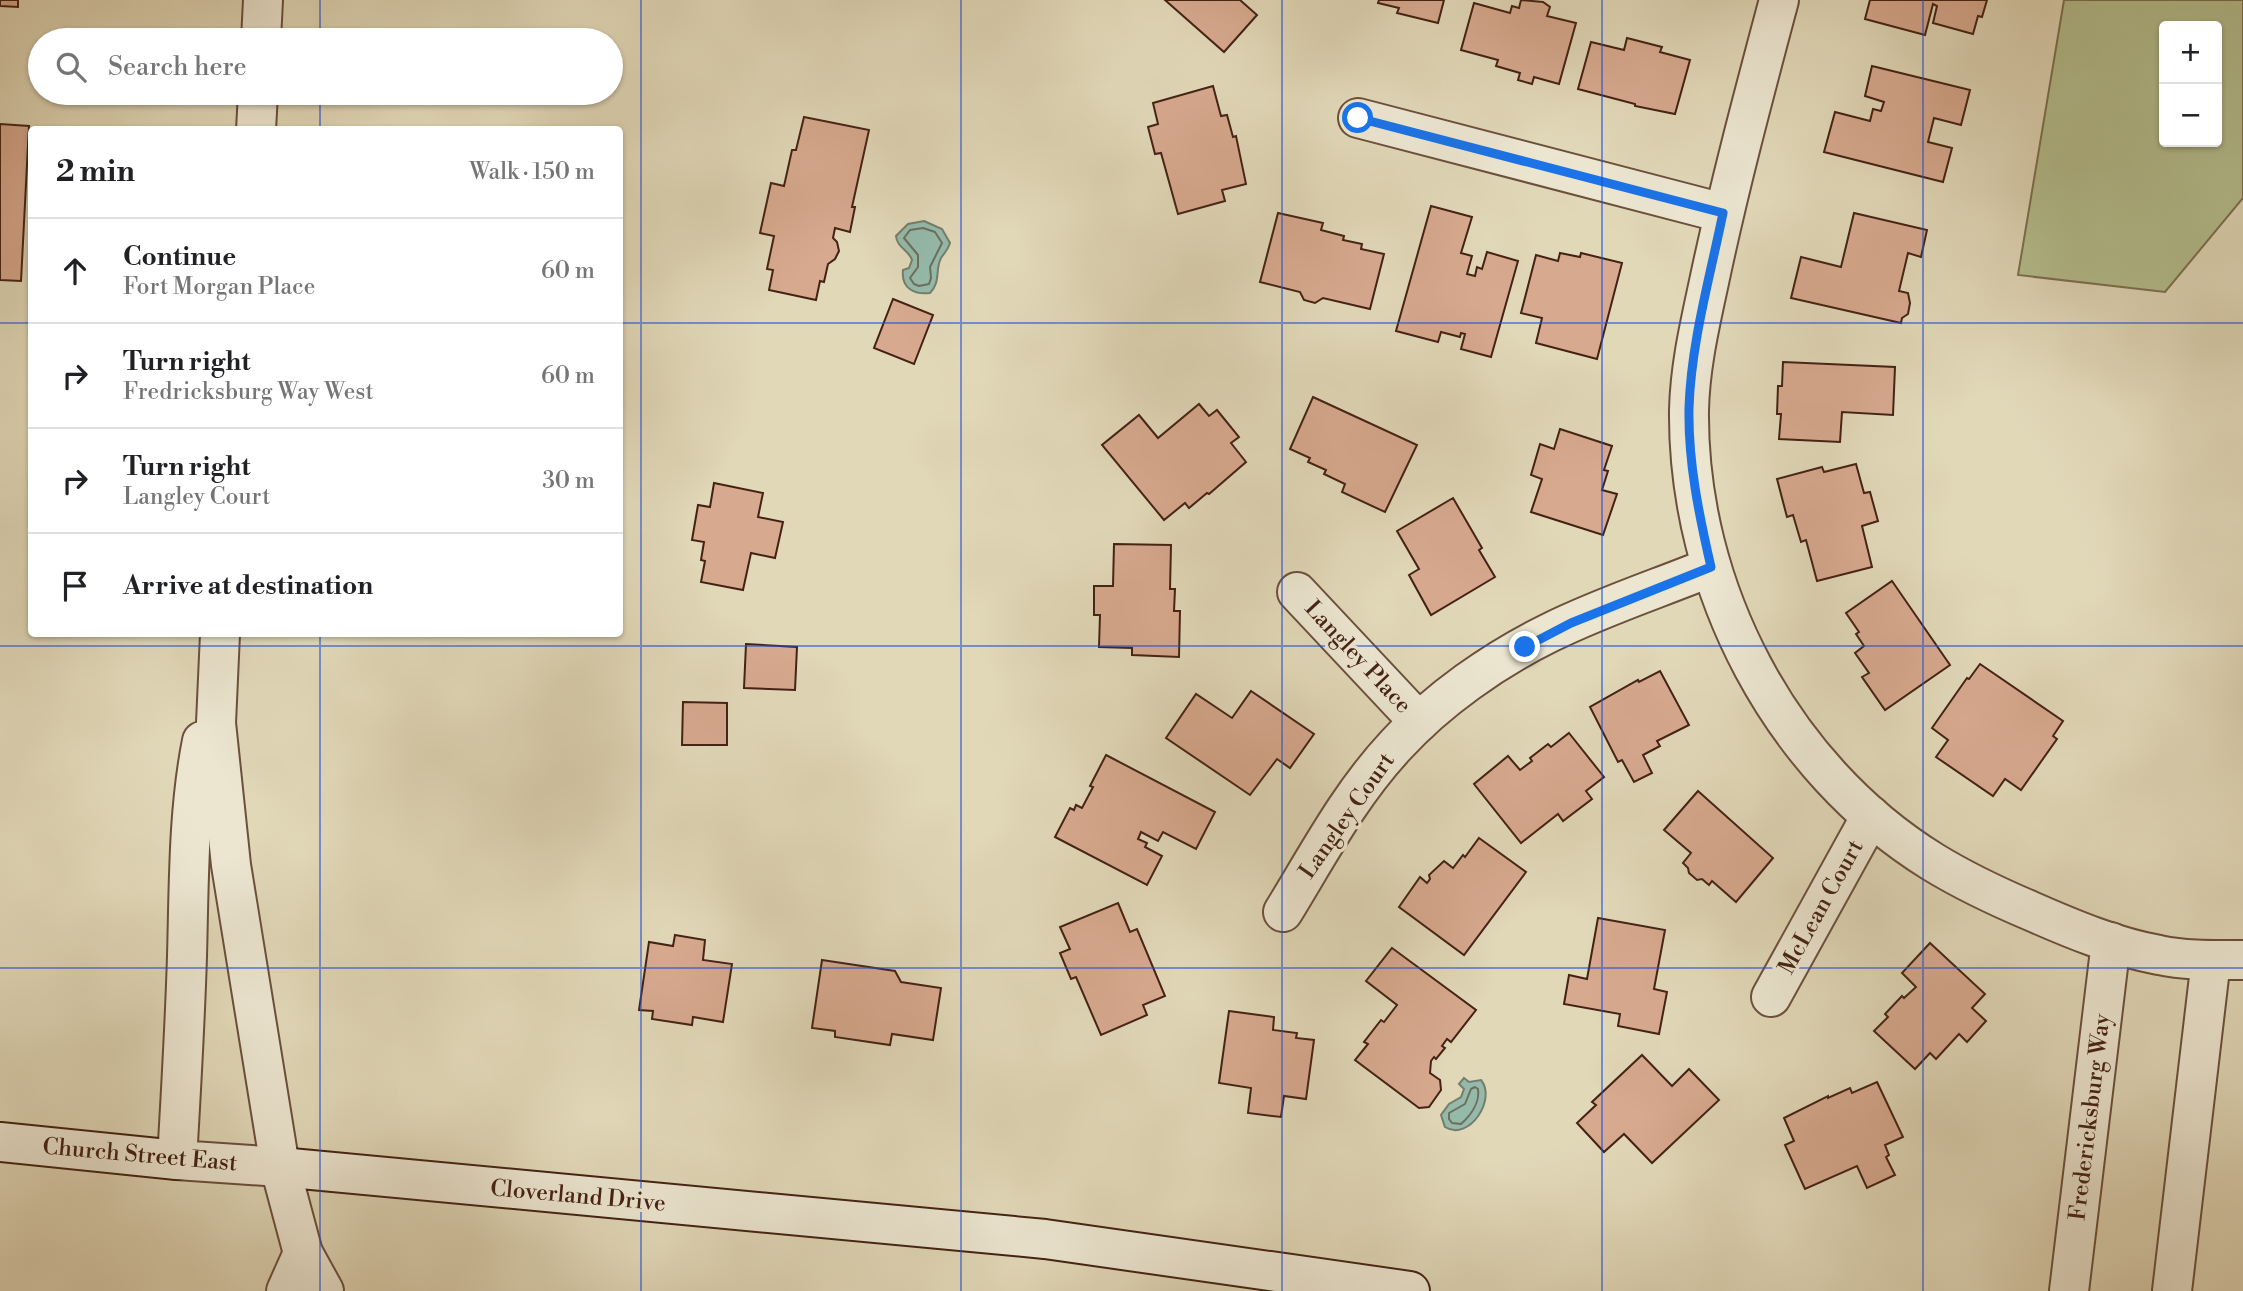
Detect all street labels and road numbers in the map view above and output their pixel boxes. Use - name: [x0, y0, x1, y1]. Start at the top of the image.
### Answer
- street label: Langley Place: [1299, 595, 1417, 719]
- street label: Langley Court: [1293, 748, 1401, 884]
- street label: McLean Court: [1773, 835, 1869, 979]
- street label: Fredericksburg Way: [2063, 1011, 2117, 1222]
- street label: Church Street East: [42, 1133, 238, 1177]
- street label: Cloverland Drive: [489, 1174, 667, 1218]

